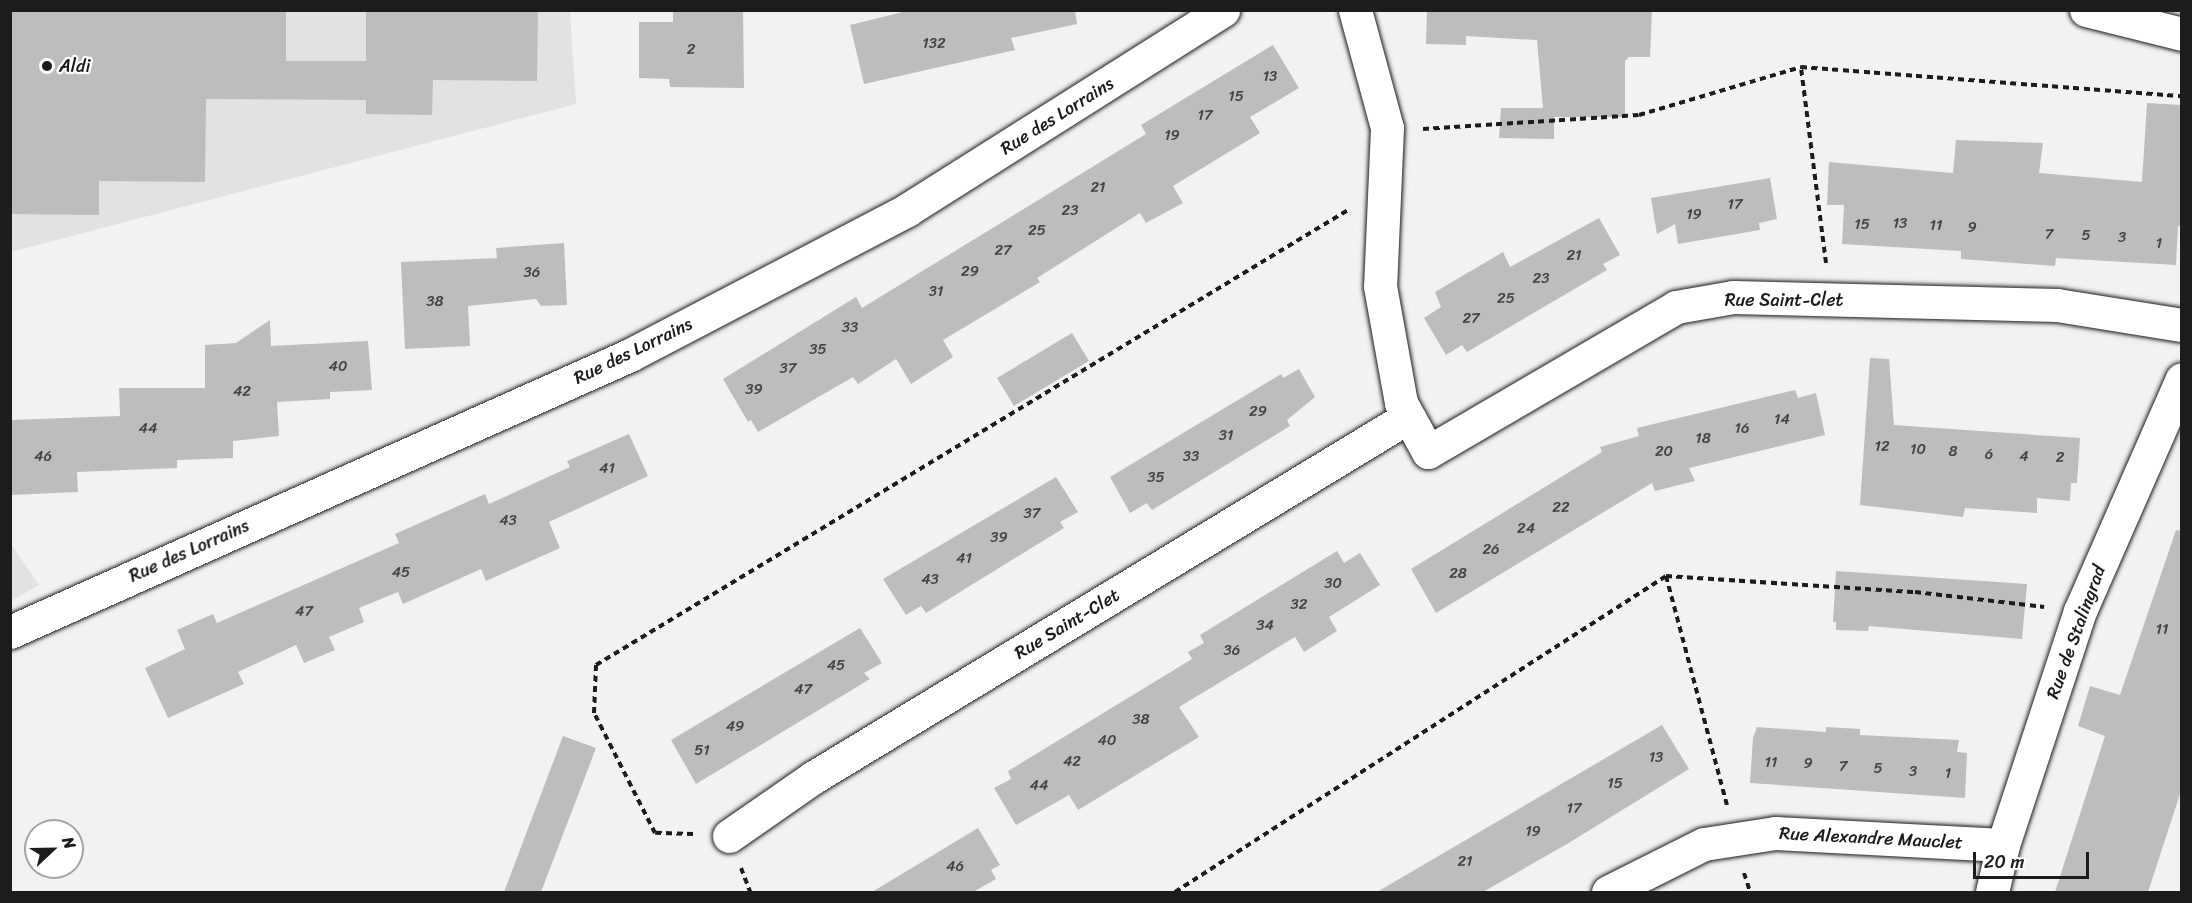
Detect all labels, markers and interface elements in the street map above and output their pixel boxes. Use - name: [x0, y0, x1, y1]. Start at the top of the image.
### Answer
- house number: 132: [922, 35, 946, 53]
- house number: 2: [687, 41, 695, 59]
- place label: Aldi: [59, 55, 90, 77]
- marker: Aldi: [40, 59, 54, 73]
- house number: 13: [1263, 68, 1277, 86]
- street label: Rue des Lorrains: [996, 72, 1118, 160]
- house number: 15: [1228, 88, 1244, 106]
- house number: 17: [1198, 107, 1212, 125]
- house number: 19: [1164, 127, 1180, 145]
- house number: 21: [1090, 179, 1106, 197]
- house number: 17: [1728, 196, 1742, 214]
- house number: 23: [1062, 202, 1078, 220]
- house number: 19: [1686, 206, 1702, 224]
- house number: 13: [1893, 215, 1907, 233]
- house number: 15: [1854, 216, 1870, 234]
- house number: 11: [1930, 217, 1942, 235]
- house number: 9: [1967, 219, 1977, 237]
- house number: 25: [1028, 222, 1046, 240]
- house number: 7: [2045, 226, 2053, 244]
- house number: 5: [2081, 227, 2091, 245]
- house number: 3: [2118, 229, 2126, 247]
- house number: 1: [2156, 235, 2162, 253]
- house number: 27: [994, 242, 1012, 260]
- house number: 21: [1566, 247, 1582, 265]
- house number: 29: [961, 263, 979, 281]
- house number: 36: [524, 264, 540, 282]
- house number: 23: [1533, 270, 1549, 288]
- house number: 31: [929, 283, 943, 301]
- street label: Rue Saint-Clet: [1725, 289, 1843, 311]
- house number: 25: [1497, 290, 1515, 308]
- house number: 38: [426, 293, 444, 311]
- house number: 27: [1462, 310, 1480, 328]
- street label: Rue des Lorrains: [570, 313, 696, 389]
- house number: 33: [842, 319, 858, 337]
- house number: 35: [809, 341, 827, 359]
- house number: 40: [329, 358, 347, 376]
- house number: 37: [780, 360, 796, 378]
- house number: 39: [745, 381, 763, 399]
- house number: 42: [233, 383, 251, 401]
- house number: 29: [1249, 403, 1267, 421]
- house number: 14: [1774, 411, 1790, 429]
- house number: 44: [139, 420, 157, 438]
- house number: 16: [1735, 420, 1749, 438]
- house number: 31: [1219, 427, 1233, 445]
- house number: 18: [1695, 430, 1711, 448]
- house number: 12: [1874, 438, 1890, 456]
- house number: 10: [1910, 441, 1926, 459]
- house number: 20: [1655, 443, 1673, 461]
- house number: 8: [1948, 443, 1958, 461]
- house number: 6: [1985, 446, 1993, 464]
- house number: 46: [34, 448, 52, 466]
- house number: 33: [1183, 448, 1199, 466]
- house number: 4: [2019, 448, 2029, 466]
- house number: 2: [2056, 449, 2064, 467]
- house number: 41: [599, 460, 615, 478]
- house number: 35: [1147, 469, 1165, 487]
- house number: 22: [1552, 499, 1570, 517]
- house number: 37: [1024, 505, 1040, 523]
- house number: 43: [499, 512, 517, 530]
- street label: Rue des Lorrains: [125, 515, 253, 587]
- house number: 24: [1517, 520, 1535, 538]
- house number: 39: [990, 529, 1008, 547]
- house number: 26: [1482, 541, 1500, 559]
- house number: 41: [956, 550, 972, 568]
- street label: Rue de Stalingrad: [2042, 562, 2110, 702]
- house number: 45: [392, 564, 410, 582]
- house number: 28: [1449, 565, 1467, 583]
- house number: 43: [921, 571, 939, 589]
- house number: 30: [1324, 575, 1342, 593]
- street label: Rue Saint-Clet: [1011, 584, 1123, 664]
- house number: 32: [1291, 596, 1307, 614]
- house number: 47: [295, 603, 313, 621]
- house number: 34: [1256, 617, 1274, 635]
- house number: 11: [2156, 621, 2168, 639]
- house number: 36: [1224, 642, 1240, 660]
- house number: 45: [827, 657, 845, 675]
- house number: 47: [794, 681, 812, 699]
- house number: 38: [1132, 711, 1150, 729]
- house number: 49: [726, 718, 744, 736]
- house number: 40: [1098, 732, 1116, 750]
- house number: 51: [694, 742, 710, 760]
- house number: 13: [1649, 749, 1663, 767]
- house number: 42: [1063, 753, 1081, 771]
- house number: 11: [1765, 754, 1777, 772]
- house number: 9: [1803, 755, 1813, 773]
- house number: 7: [1839, 758, 1847, 776]
- house number: 5: [1873, 760, 1883, 778]
- house number: 3: [1909, 763, 1917, 781]
- house number: 1: [1945, 765, 1951, 783]
- house number: 15: [1607, 775, 1623, 793]
- house number: 44: [1030, 777, 1048, 795]
- house number: 17: [1567, 800, 1581, 818]
- north arrow: [24, 819, 84, 879]
- street label: Rue Alexandre Mauclet: [1779, 822, 1963, 854]
- house number: 19: [1525, 823, 1541, 841]
- text: N: [54, 832, 85, 853]
- scale bar: [1976, 840, 2092, 878]
- text: 20 m: [1984, 846, 2024, 878]
- house number: 21: [1457, 853, 1473, 871]
- house number: 46: [946, 858, 964, 876]

